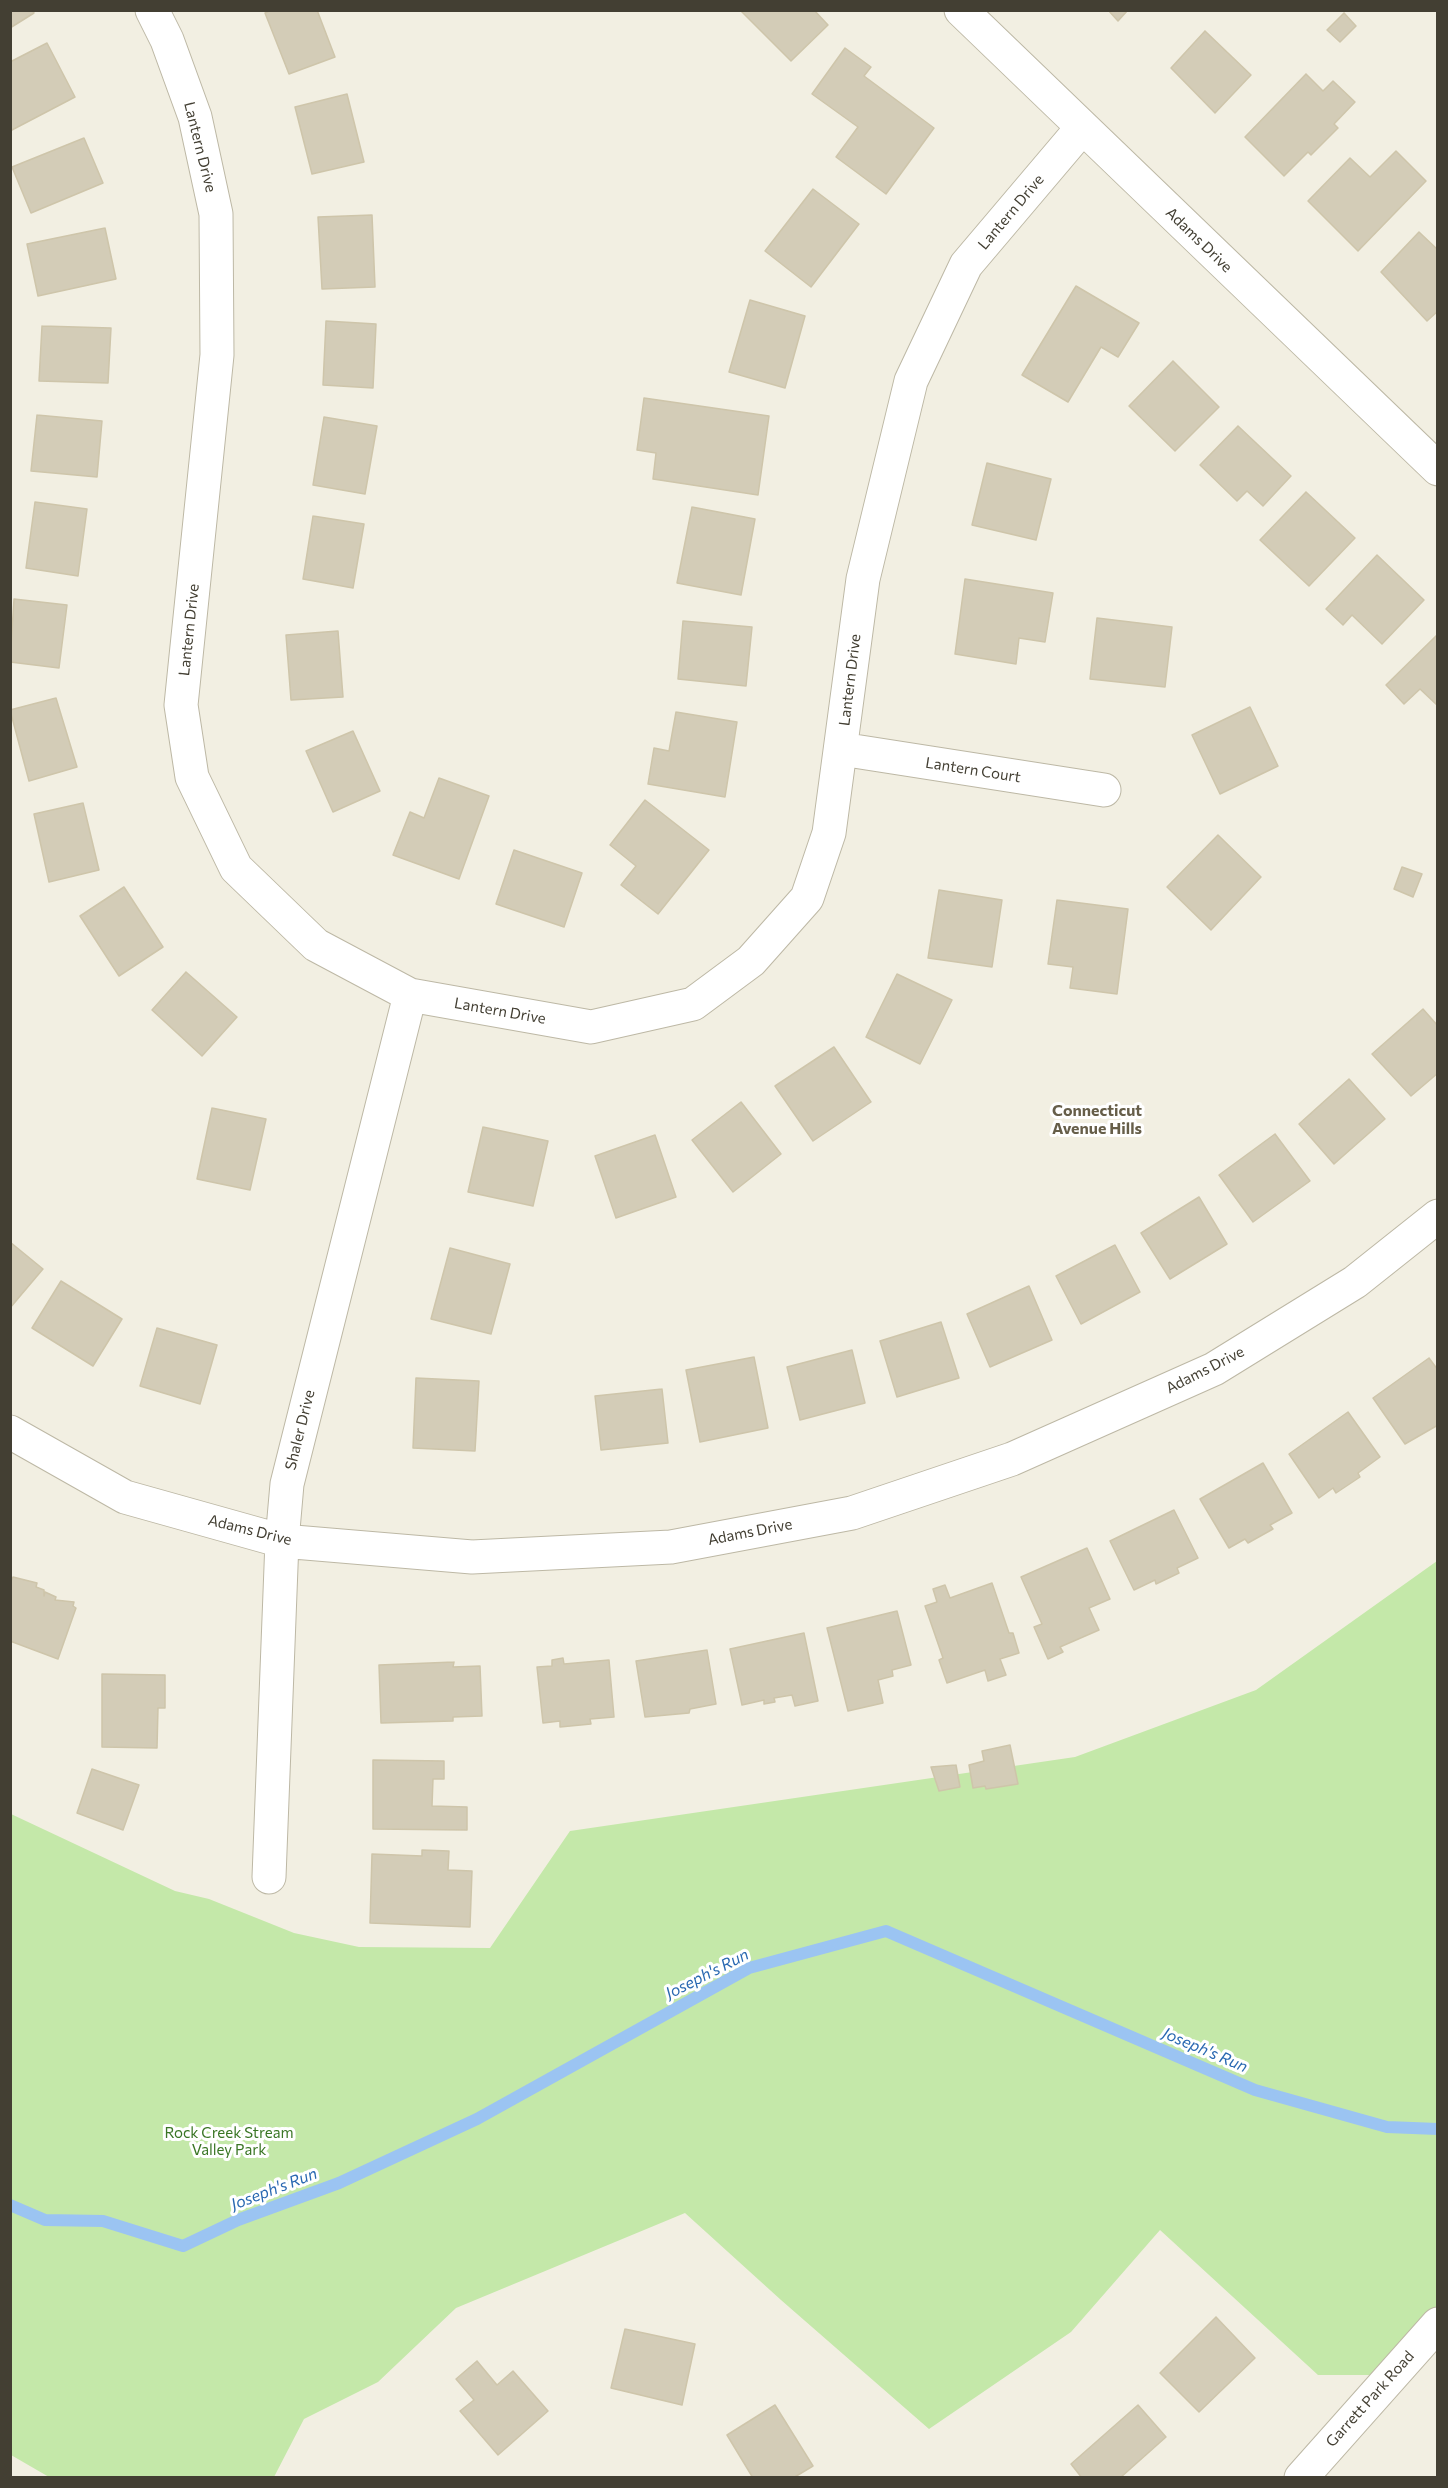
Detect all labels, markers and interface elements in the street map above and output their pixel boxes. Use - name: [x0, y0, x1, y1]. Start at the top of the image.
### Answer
- street label: Lantern Drive: [180, 100, 220, 194]
- street label: Lantern Drive: [974, 171, 1048, 253]
- street label: Adams Drive: [1162, 204, 1236, 276]
- street label: Lantern Drive: [175, 583, 203, 677]
- street label: Lantern Drive: [835, 633, 865, 727]
- street label: Lantern Court: [924, 754, 1022, 786]
- street label: Lantern Drive: [453, 994, 547, 1028]
- district label: Connecticut Avenue Hills: [1052, 1101, 1142, 1139]
- street label: Adams Drive: [1163, 1343, 1247, 1397]
- street label: Shaler Drive: [281, 1388, 319, 1472]
- street label: Adams Drive: [206, 1511, 294, 1549]
- street label: Adams Drive: [706, 1515, 794, 1549]
- water label: Joseph's Run: [662, 1945, 752, 2003]
- water label: Joseph's Run: [1159, 2023, 1251, 2077]
- park label: Rock Creek Stream Valley Park: [164, 2124, 294, 2159]
- water label: Joseph's Run: [228, 2164, 320, 2214]
- street label: Garrett Park Road: [1322, 2347, 1418, 2451]

